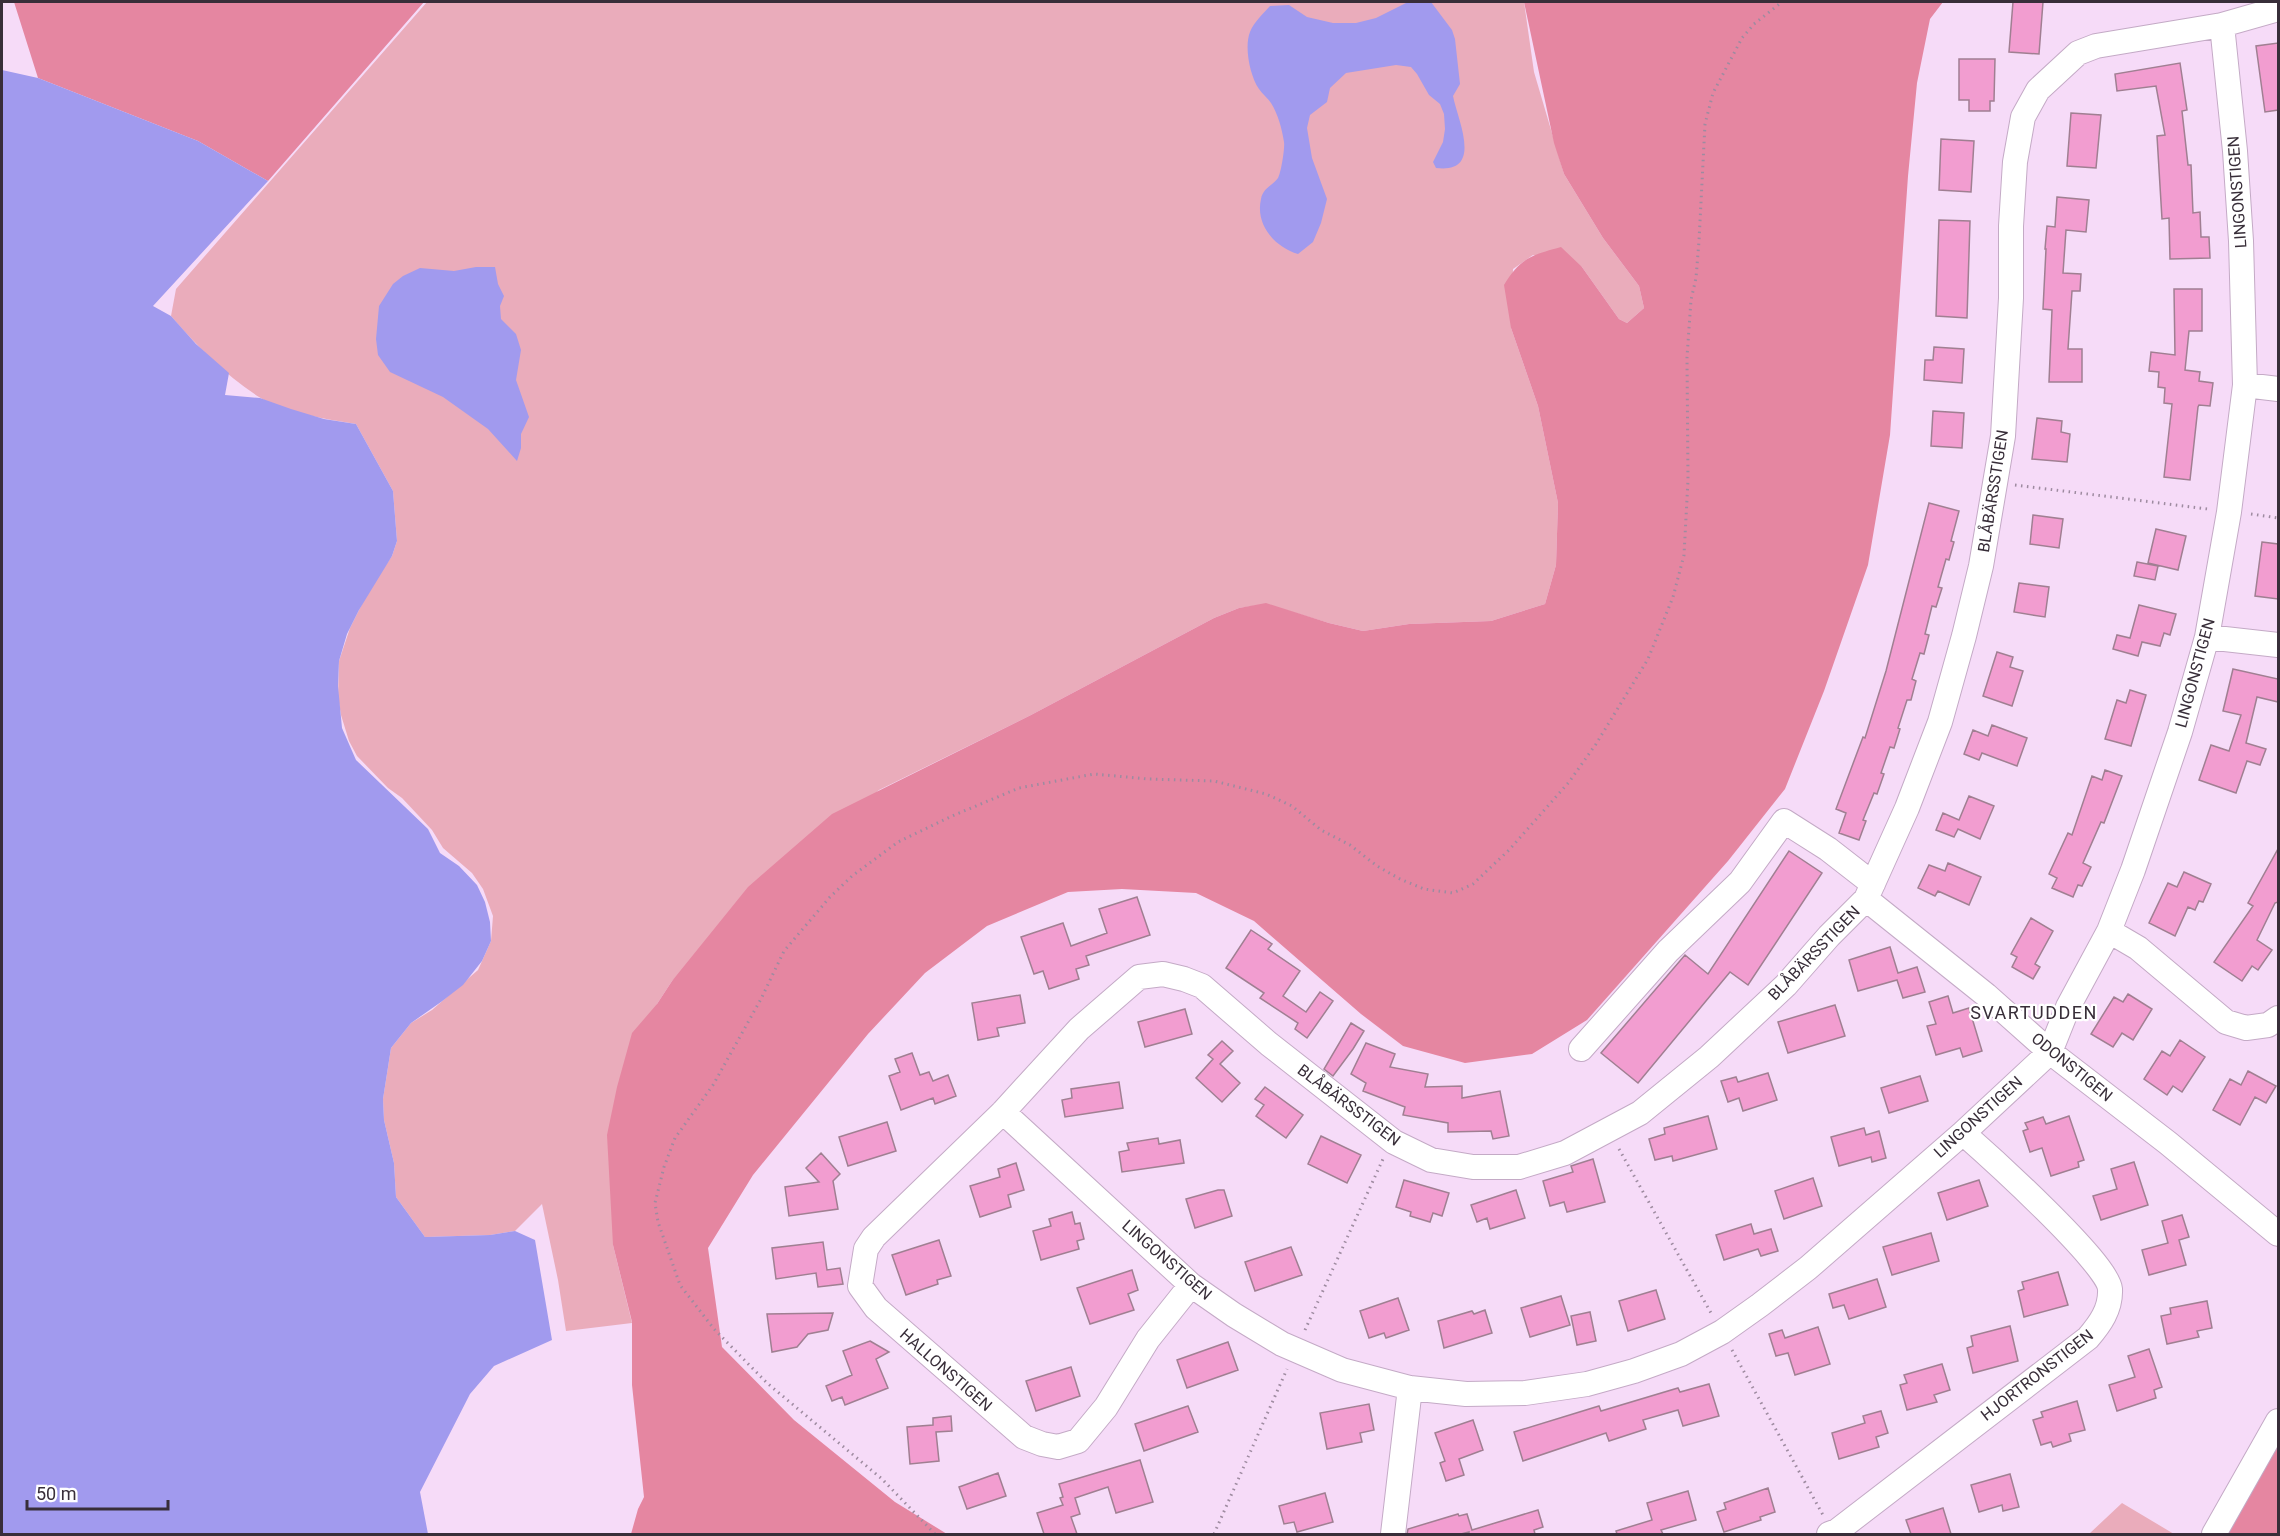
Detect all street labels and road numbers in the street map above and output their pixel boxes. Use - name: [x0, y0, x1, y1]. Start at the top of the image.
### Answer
- street label: LINGONSTIGEN: [2224, 135, 2250, 249]
- street label: BLÅBÄRSSTIGEN: [1973, 428, 2012, 554]
- street label: LINGONSTIGEN: [2171, 616, 2219, 730]
- street label: BLÅBÄRSSTIGEN: [1763, 901, 1864, 1004]
- street label: ODONSTIGEN: [2028, 1029, 2116, 1105]
- street label: BLÅBÄRSSTIGEN: [1294, 1059, 1405, 1150]
- street label: LINGONSTIGEN: [1930, 1072, 2026, 1162]
- street label: LINGONSTIGEN: [1118, 1216, 1216, 1304]
- street label: HALLONSTIGEN: [896, 1325, 996, 1415]
- street label: HJORTRONSTIGEN: [1977, 1325, 2097, 1425]

